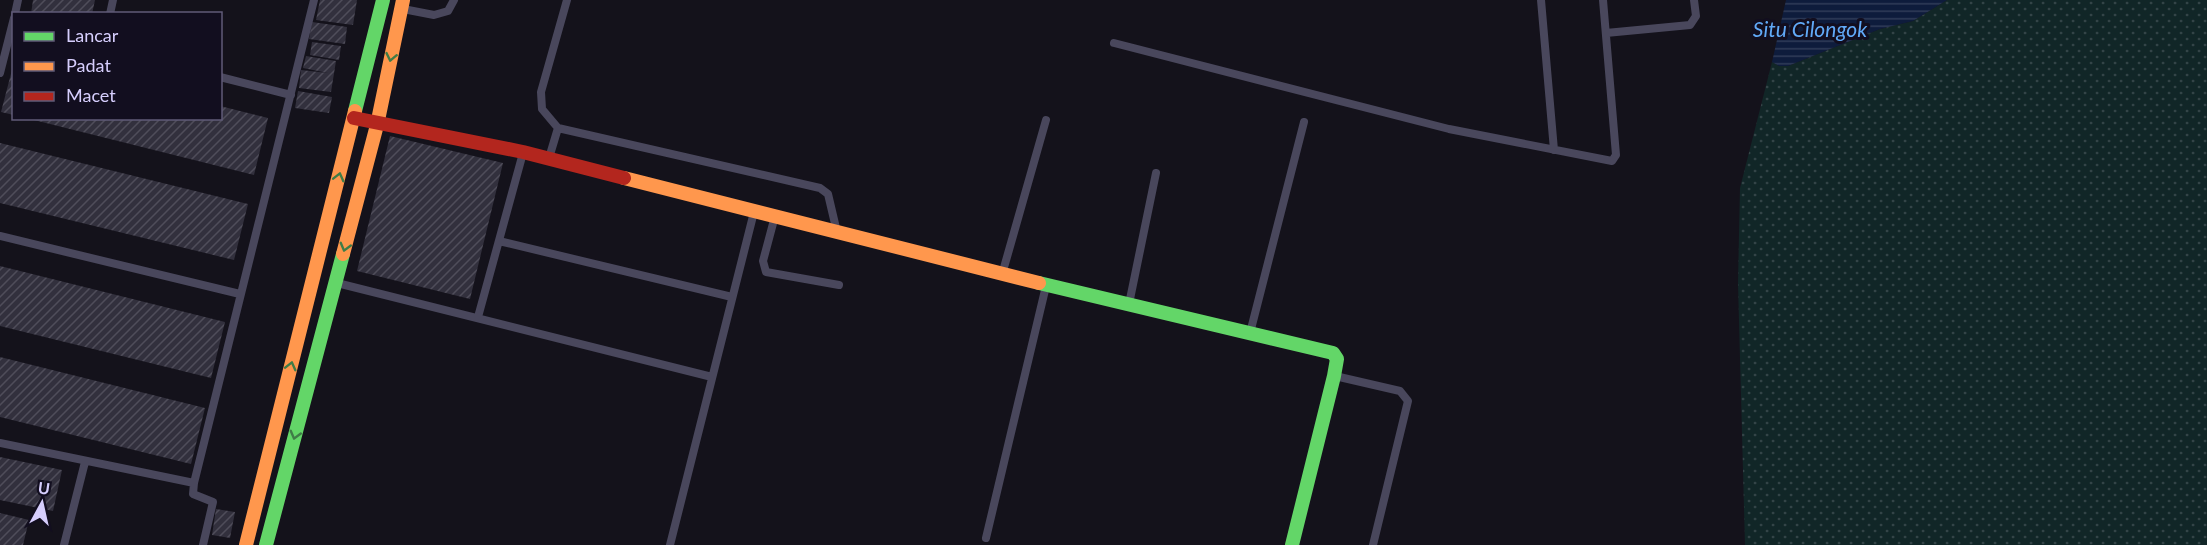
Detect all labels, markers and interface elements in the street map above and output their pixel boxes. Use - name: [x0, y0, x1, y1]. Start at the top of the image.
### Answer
- legend: [12, 12, 222, 120]
- water label: Situ Cilongok: [1753, 16, 1868, 41]
- text: Lancar: [66, 24, 119, 46]
- one-way arrow: [385, 52, 398, 62]
- text: Padat: [66, 54, 111, 76]
- text: Macet: [66, 84, 116, 106]
- one-way arrow: [332, 172, 344, 183]
- one-way arrow: [339, 241, 352, 251]
- one-way arrow: [284, 361, 297, 371]
- one-way arrow: [290, 429, 302, 440]
- north arrow: [12, 473, 72, 533]
- text: U: [37, 477, 51, 498]

